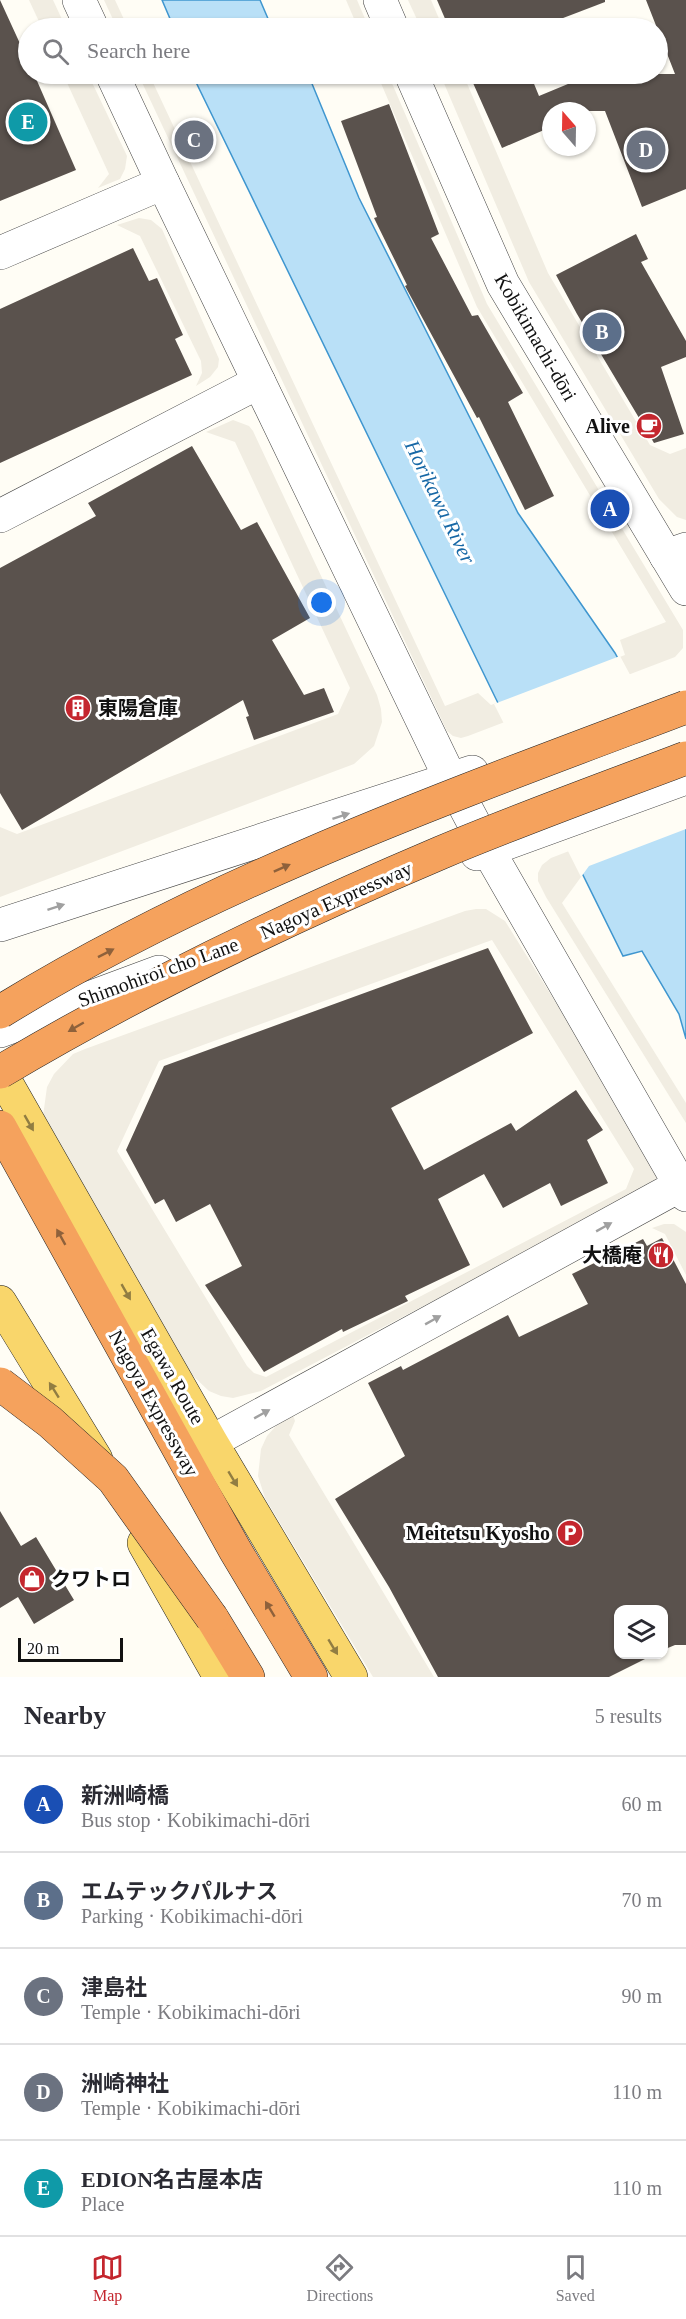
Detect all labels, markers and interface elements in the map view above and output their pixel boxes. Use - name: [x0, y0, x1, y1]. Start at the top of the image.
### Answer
- search box: [18, 18, 668, 84]
- icon: search: [39, 35, 72, 68]
- text: Search here: [87, 38, 190, 63]
- pin: E: [9, 100, 48, 144]
- north arrow: [542, 102, 596, 156]
- pin: C: [174, 118, 214, 162]
- pin: D: [626, 128, 666, 172]
- street label: Kobikimachi-dōri: [491, 269, 582, 405]
- pin: B: [582, 310, 622, 354]
- cafe icon: Alive: [634, 411, 664, 441]
- place label: Alive: [586, 415, 630, 437]
- water label: Horikawa River: [399, 435, 481, 569]
- pin: A: [590, 486, 630, 532]
- your location: [307, 588, 336, 617]
- building icon: 東陽倉庫: [63, 693, 93, 723]
- place label: 東陽倉庫: [98, 697, 178, 719]
- one-way arrow: [332, 810, 350, 820]
- street label: Nagoya Expressway: [257, 857, 416, 944]
- one-way arrow: [273, 864, 290, 873]
- one-way arrow: [47, 902, 65, 912]
- street label: Shimohiroi cho Lane: [75, 933, 241, 1011]
- one-way arrow: [97, 948, 115, 958]
- one-way arrow: [67, 1022, 84, 1032]
- one-way arrow: [24, 1115, 34, 1132]
- one-way arrow: [596, 1222, 613, 1232]
- one-way arrow: [56, 1229, 67, 1245]
- restaurant icon: 大橋庵: [646, 1240, 676, 1270]
- place label: 大橋庵: [582, 1244, 642, 1266]
- one-way arrow: [120, 1284, 131, 1300]
- one-way arrow: [425, 1315, 442, 1325]
- street label: Egawa Route: [136, 1324, 209, 1429]
- street label: Nagoya Expressway: [104, 1326, 203, 1480]
- one-way arrow: [49, 1382, 60, 1398]
- one-way arrow: [254, 1409, 271, 1419]
- one-way arrow: [228, 1471, 238, 1488]
- parking icon: Meitetsu Kyosho: [555, 1518, 585, 1548]
- place label: Meitetsu Kyosho: [406, 1522, 550, 1545]
- shop icon: クワトロ: [17, 1564, 47, 1594]
- place label: クワトロ: [51, 1568, 131, 1590]
- one-way arrow: [265, 1600, 275, 1617]
- map controls: [614, 1605, 668, 1659]
- button: layers: [614, 1605, 668, 1659]
- scale bar: [18, 1635, 123, 1662]
- one-way arrow: [328, 1639, 339, 1655]
- text: 20 m: [27, 1640, 59, 1657]
- text: Nearby: [24, 1701, 106, 1730]
- text: 5 results: [595, 1705, 662, 1727]
- text: 新洲崎橋: [81, 1783, 169, 1808]
- text: A: [36, 1793, 51, 1815]
- text: 60 m: [621, 1793, 662, 1815]
- text: Bus stop · Kobikimachi-dōri: [81, 1809, 310, 1831]
- text: エムテックパルナス: [81, 1879, 278, 1904]
- text: B: [37, 1889, 50, 1911]
- text: 70 m: [621, 1889, 662, 1911]
- text: Parking · Kobikimachi-dōri: [81, 1905, 303, 1927]
- text: 津島社: [81, 1975, 147, 2000]
- text: C: [36, 1985, 51, 2007]
- text: 90 m: [621, 1985, 662, 2007]
- text: Temple · Kobikimachi-dōri: [81, 2001, 301, 2023]
- text: 洲崎神社: [81, 2071, 169, 2096]
- text: D: [36, 2081, 51, 2103]
- text: 110 m: [612, 2081, 662, 2103]
- text: Temple · Kobikimachi-dōri: [81, 2097, 301, 2119]
- text: EDION名古屋本店: [81, 2167, 263, 2192]
- text: E: [37, 2177, 50, 2199]
- text: 110 m: [612, 2177, 662, 2199]
- text: Place: [81, 2193, 124, 2215]
- tab: Map: [91, 2251, 124, 2305]
- tab: Directions: [307, 2251, 373, 2305]
- tab: Saved: [556, 2251, 595, 2305]

